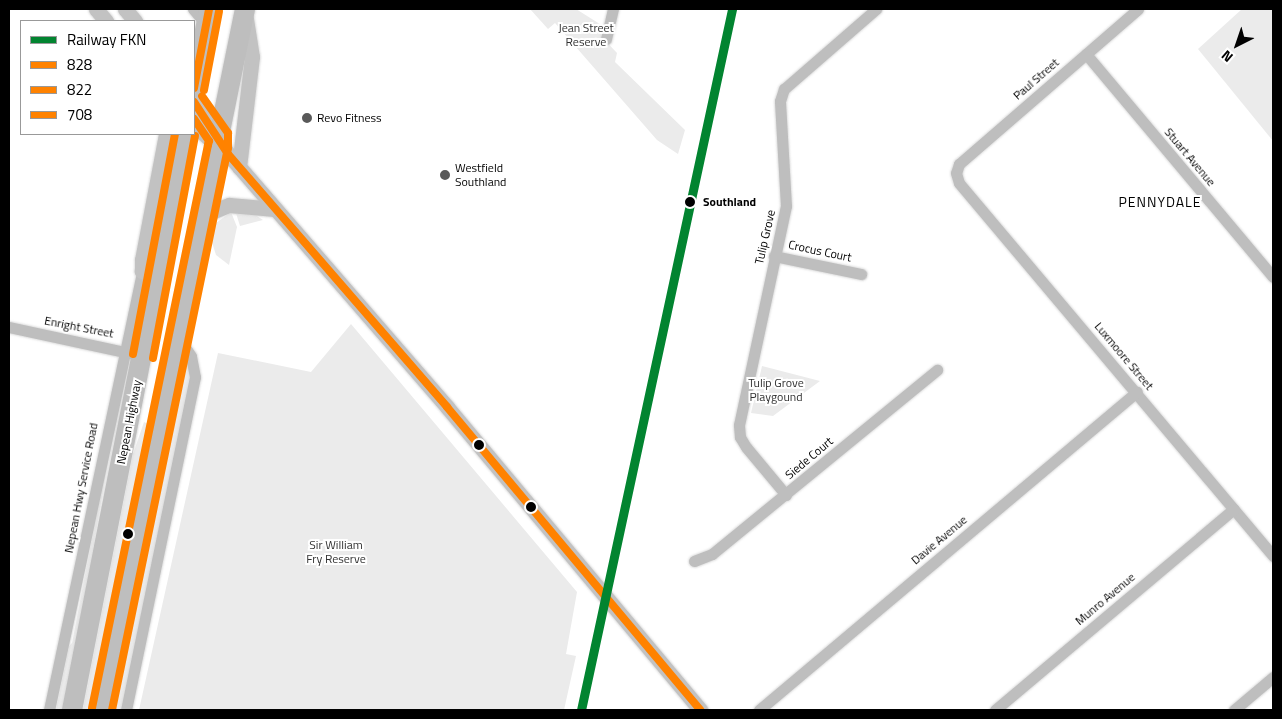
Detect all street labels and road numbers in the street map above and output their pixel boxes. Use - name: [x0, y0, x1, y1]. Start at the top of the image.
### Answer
- street label: Paul Street: [1010, 55, 1062, 103]
- street label: Stuart Avenue: [1161, 125, 1219, 189]
- street label: Tulip Grove: [752, 208, 778, 266]
- street label: Crocus Court: [787, 237, 853, 265]
- street label: Enright Street: [43, 313, 115, 341]
- street label: Luxmoore Street: [1092, 319, 1156, 393]
- street label: Nepean Highway: [114, 379, 144, 465]
- street label: Nepean Hwy Service Road: [61, 422, 101, 554]
- street label: Siede Court: [782, 434, 836, 482]
- street label: Davie Avenue: [908, 513, 970, 567]
- street label: Munro Avenue: [1072, 570, 1138, 628]

